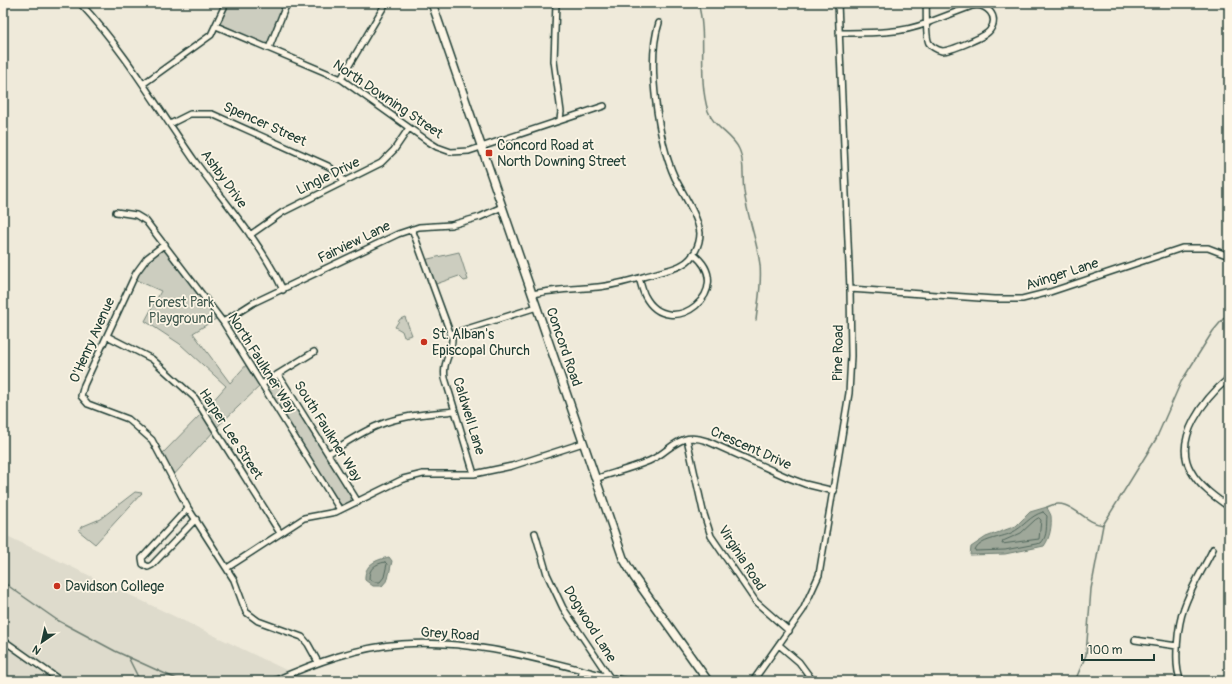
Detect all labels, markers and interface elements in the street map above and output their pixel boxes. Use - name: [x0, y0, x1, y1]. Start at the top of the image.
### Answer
- street label: North Downing Street: [330, 56, 447, 142]
- street label: Spencer Street: [221, 98, 310, 150]
- place label: Concord Road at North Downing Street: [497, 137, 626, 170]
- street label: Ashby Drive: [197, 147, 251, 211]
- marker: Concord Road at North Downing Street: [484, 148, 494, 158]
- street label: Lingle Drive: [294, 153, 363, 199]
- street label: Fairview Lane: [315, 217, 393, 267]
- street label: Avinger Lane: [1023, 254, 1101, 294]
- park label: Forest Park Playground: [148, 294, 214, 327]
- street label: O'Henry Avenue: [66, 295, 118, 385]
- street label: Concord Road: [543, 305, 585, 389]
- street label: North Faulkner Way: [224, 310, 300, 416]
- street label: Pine Road: [829, 324, 847, 382]
- place label: St. Alban's Episcopal Church: [432, 326, 530, 359]
- marker: St. Alban's Episcopal Church: [419, 337, 429, 347]
- street label: Caldwell Lane: [449, 375, 489, 457]
- street label: South Faulkner Way: [290, 378, 366, 484]
- street label: Harper Lee Street: [195, 385, 267, 483]
- street label: Crescent Drive: [708, 423, 794, 473]
- street label: Virginia Road: [715, 522, 769, 594]
- place label: Davidson College: [65, 578, 164, 595]
- marker: Davidson College: [52, 581, 62, 591]
- street label: Dogwood Lane: [560, 583, 620, 665]
- north arrow: [22, 622, 62, 662]
- street label: Grey Road: [420, 623, 480, 645]
- scale bar: [1082, 636, 1154, 662]
- text: N: [30, 642, 43, 657]
- text: 100 m: [1088, 643, 1123, 658]

